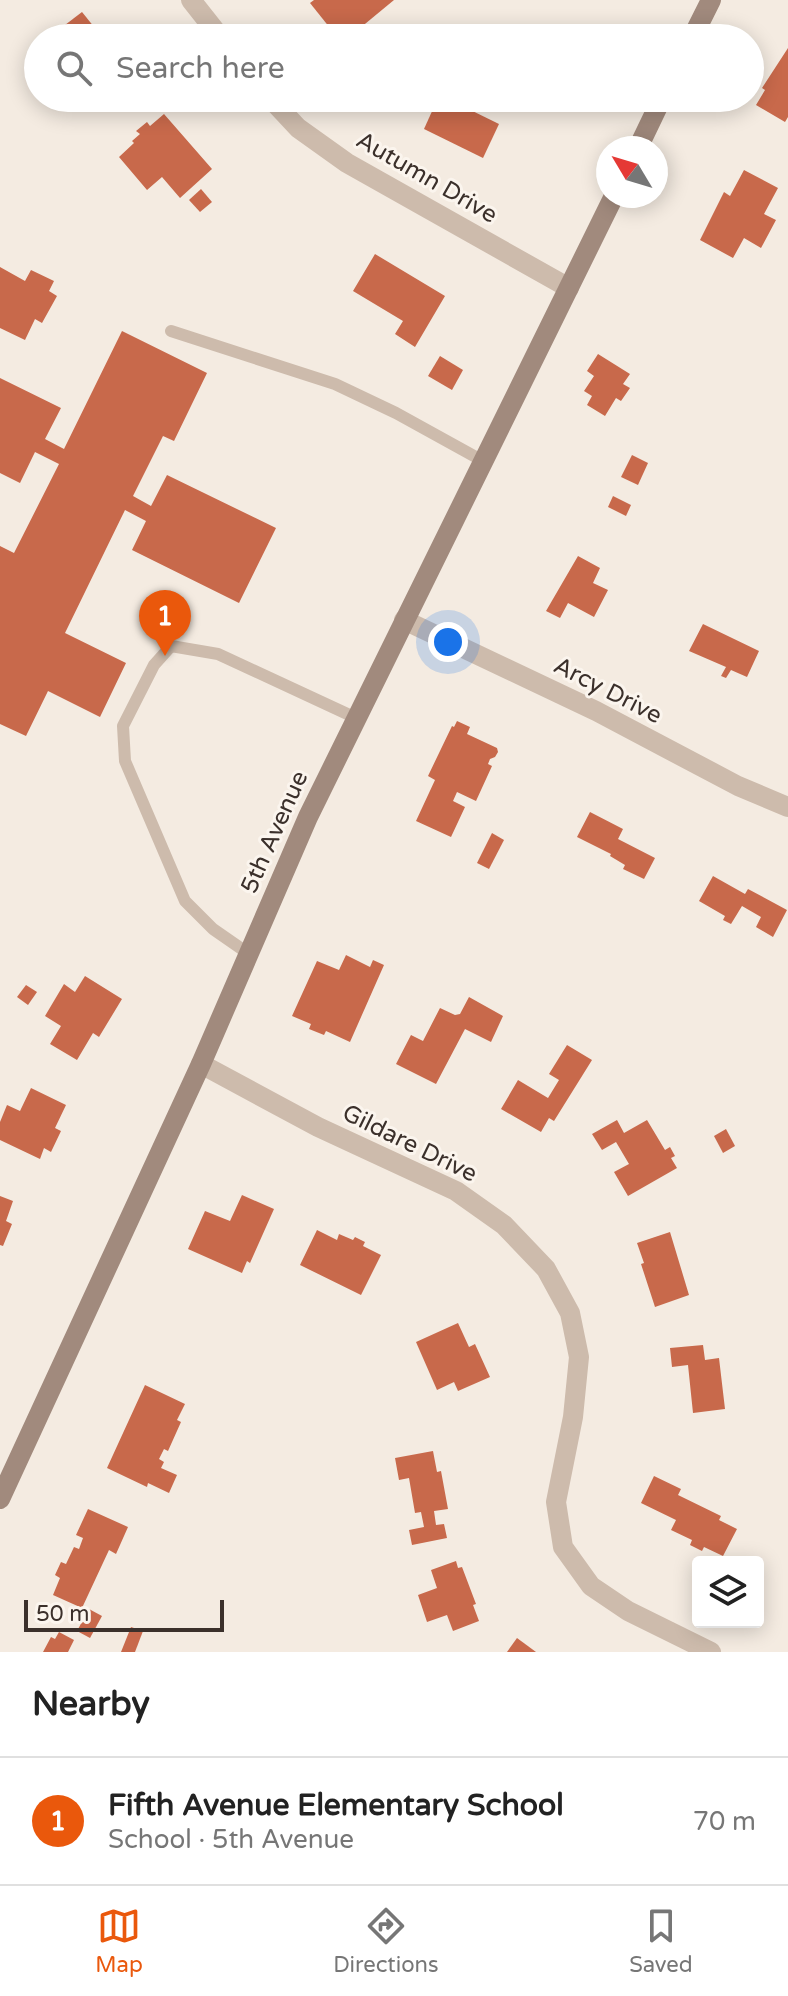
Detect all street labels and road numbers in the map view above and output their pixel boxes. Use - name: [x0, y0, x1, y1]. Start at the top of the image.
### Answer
- street label: Autumn Drive: [351, 125, 502, 229]
- street label: Arcy Drive: [549, 651, 667, 730]
- street label: 5th Avenue: [235, 766, 314, 898]
- street label: Gildare Drive: [338, 1098, 482, 1189]

